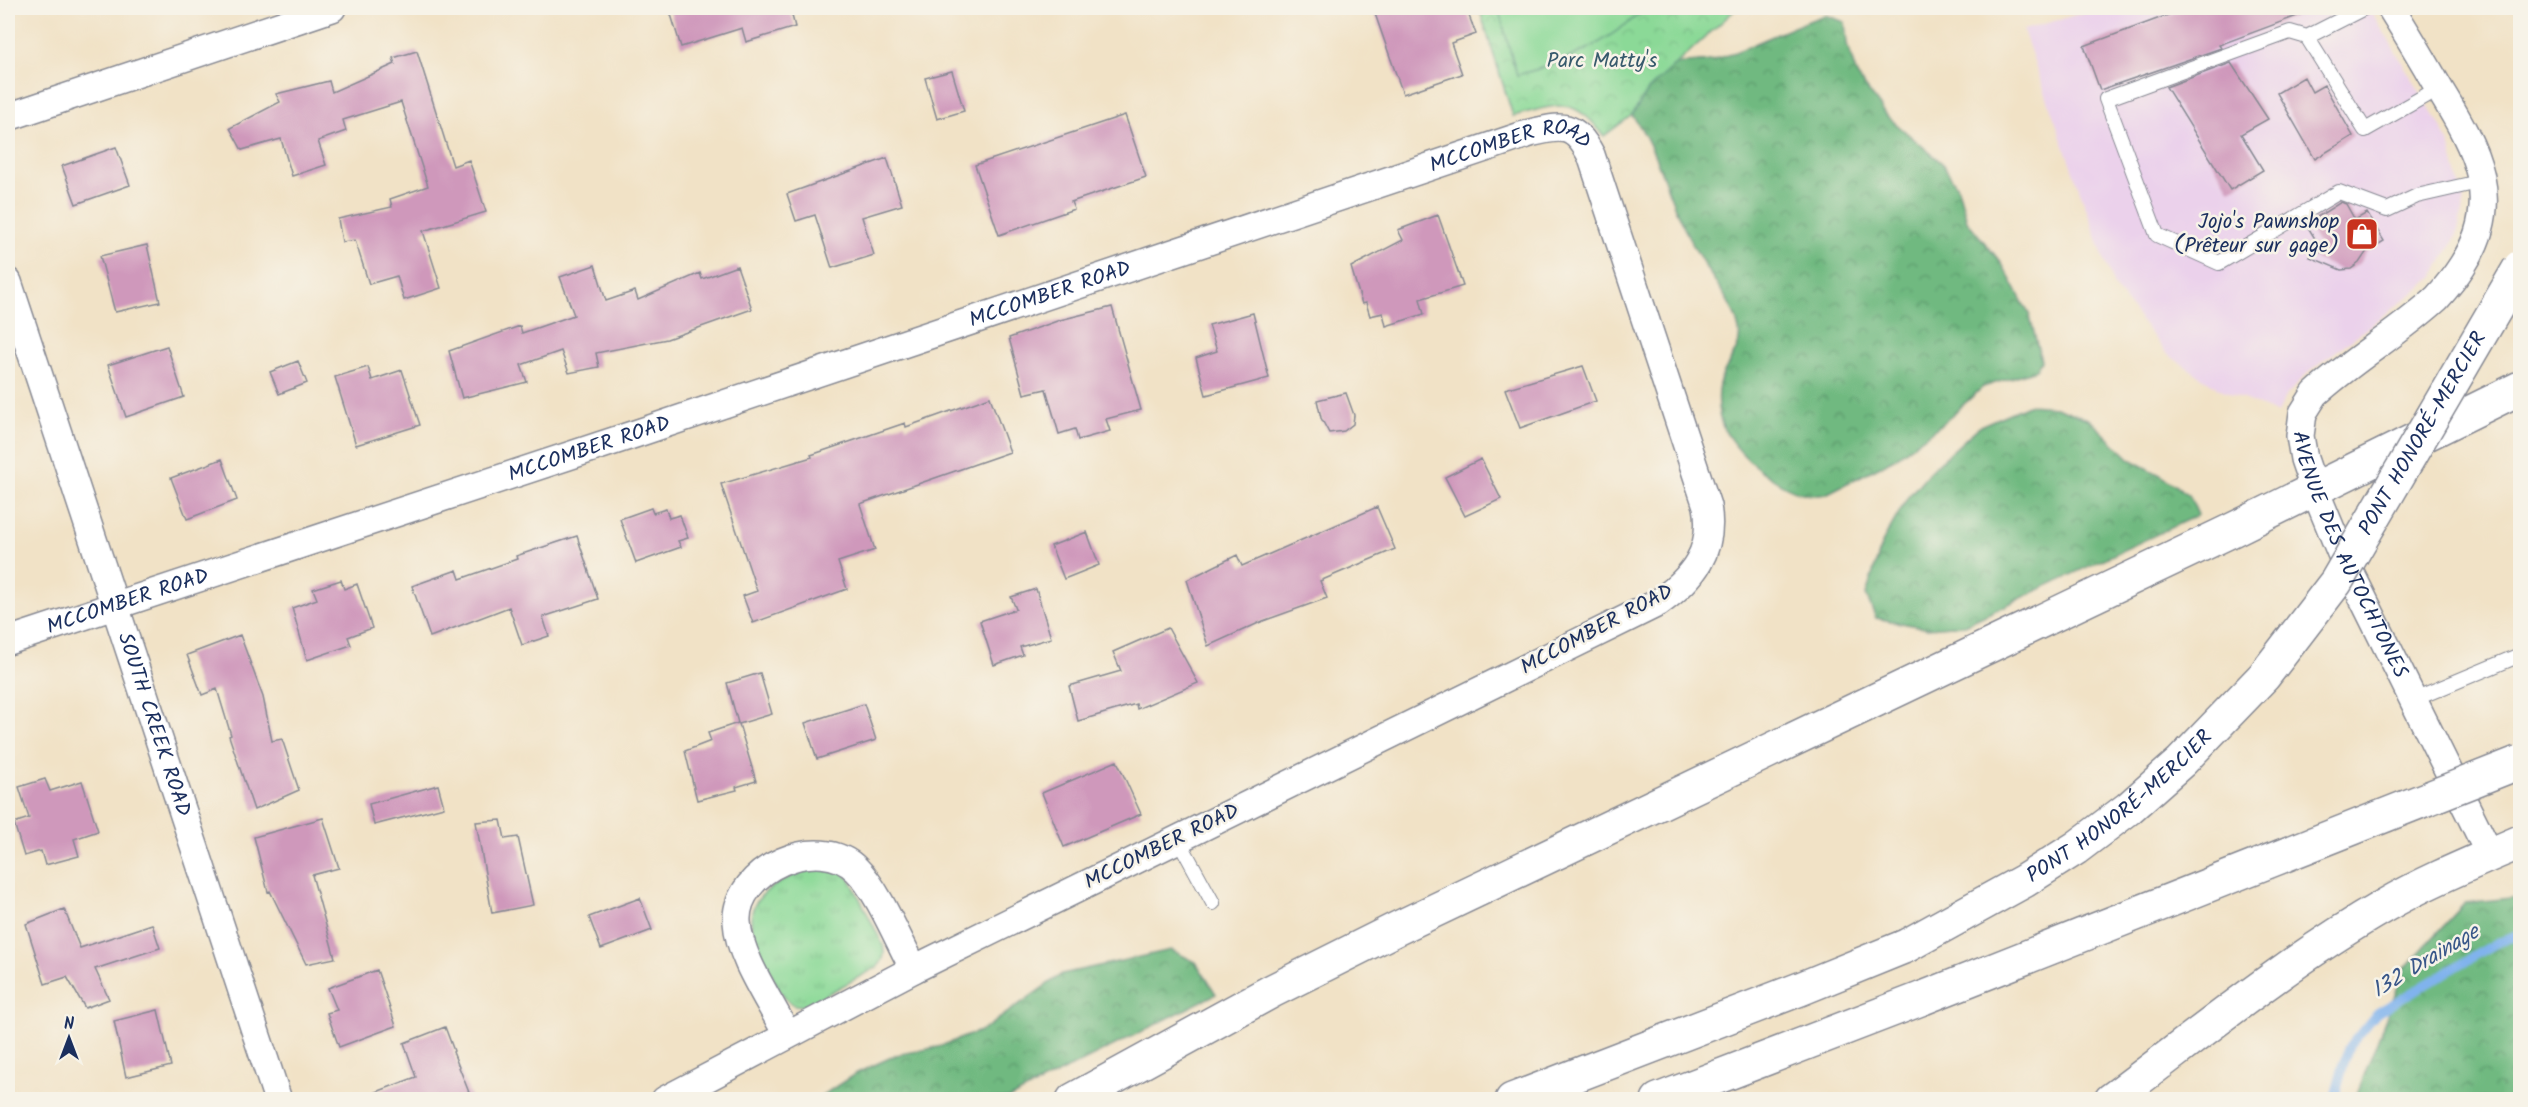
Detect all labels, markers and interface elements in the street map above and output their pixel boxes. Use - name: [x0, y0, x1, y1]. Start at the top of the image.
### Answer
- park label: Parc Matty's: [1547, 45, 1657, 78]
- street label: MCCOMBER ROAD: [1425, 111, 1599, 182]
- place label: Jojo's Pawnshop (Prêteur sur gage): [2174, 206, 2339, 263]
- shop icon: Jojo's Pawnshop (Prêteur sur gage): [2344, 216, 2380, 252]
- street label: MCCOMBER ROAD: [964, 252, 1135, 337]
- street label: PONT HONORÉ-MERCIER: [2350, 325, 2495, 542]
- street label: MCCOMBER ROAD: [504, 407, 675, 491]
- street label: AVENUE DES AUTOCHTONES: [2283, 428, 2417, 684]
- street label: MCCOMBER ROAD: [42, 559, 213, 644]
- street label: MCCOMBER ROAD: [1515, 576, 1679, 684]
- street label: SOUTH CREEK ROAD: [108, 628, 200, 821]
- street label: PONT HONORÉ-MERCIER: [2020, 722, 2220, 892]
- street label: MCCOMBER ROAD: [1079, 795, 1245, 899]
- water label: 132 Drainage: [2365, 915, 2488, 1008]
- north arrow: [39, 1008, 99, 1068]
- text: N: [64, 1012, 74, 1037]

